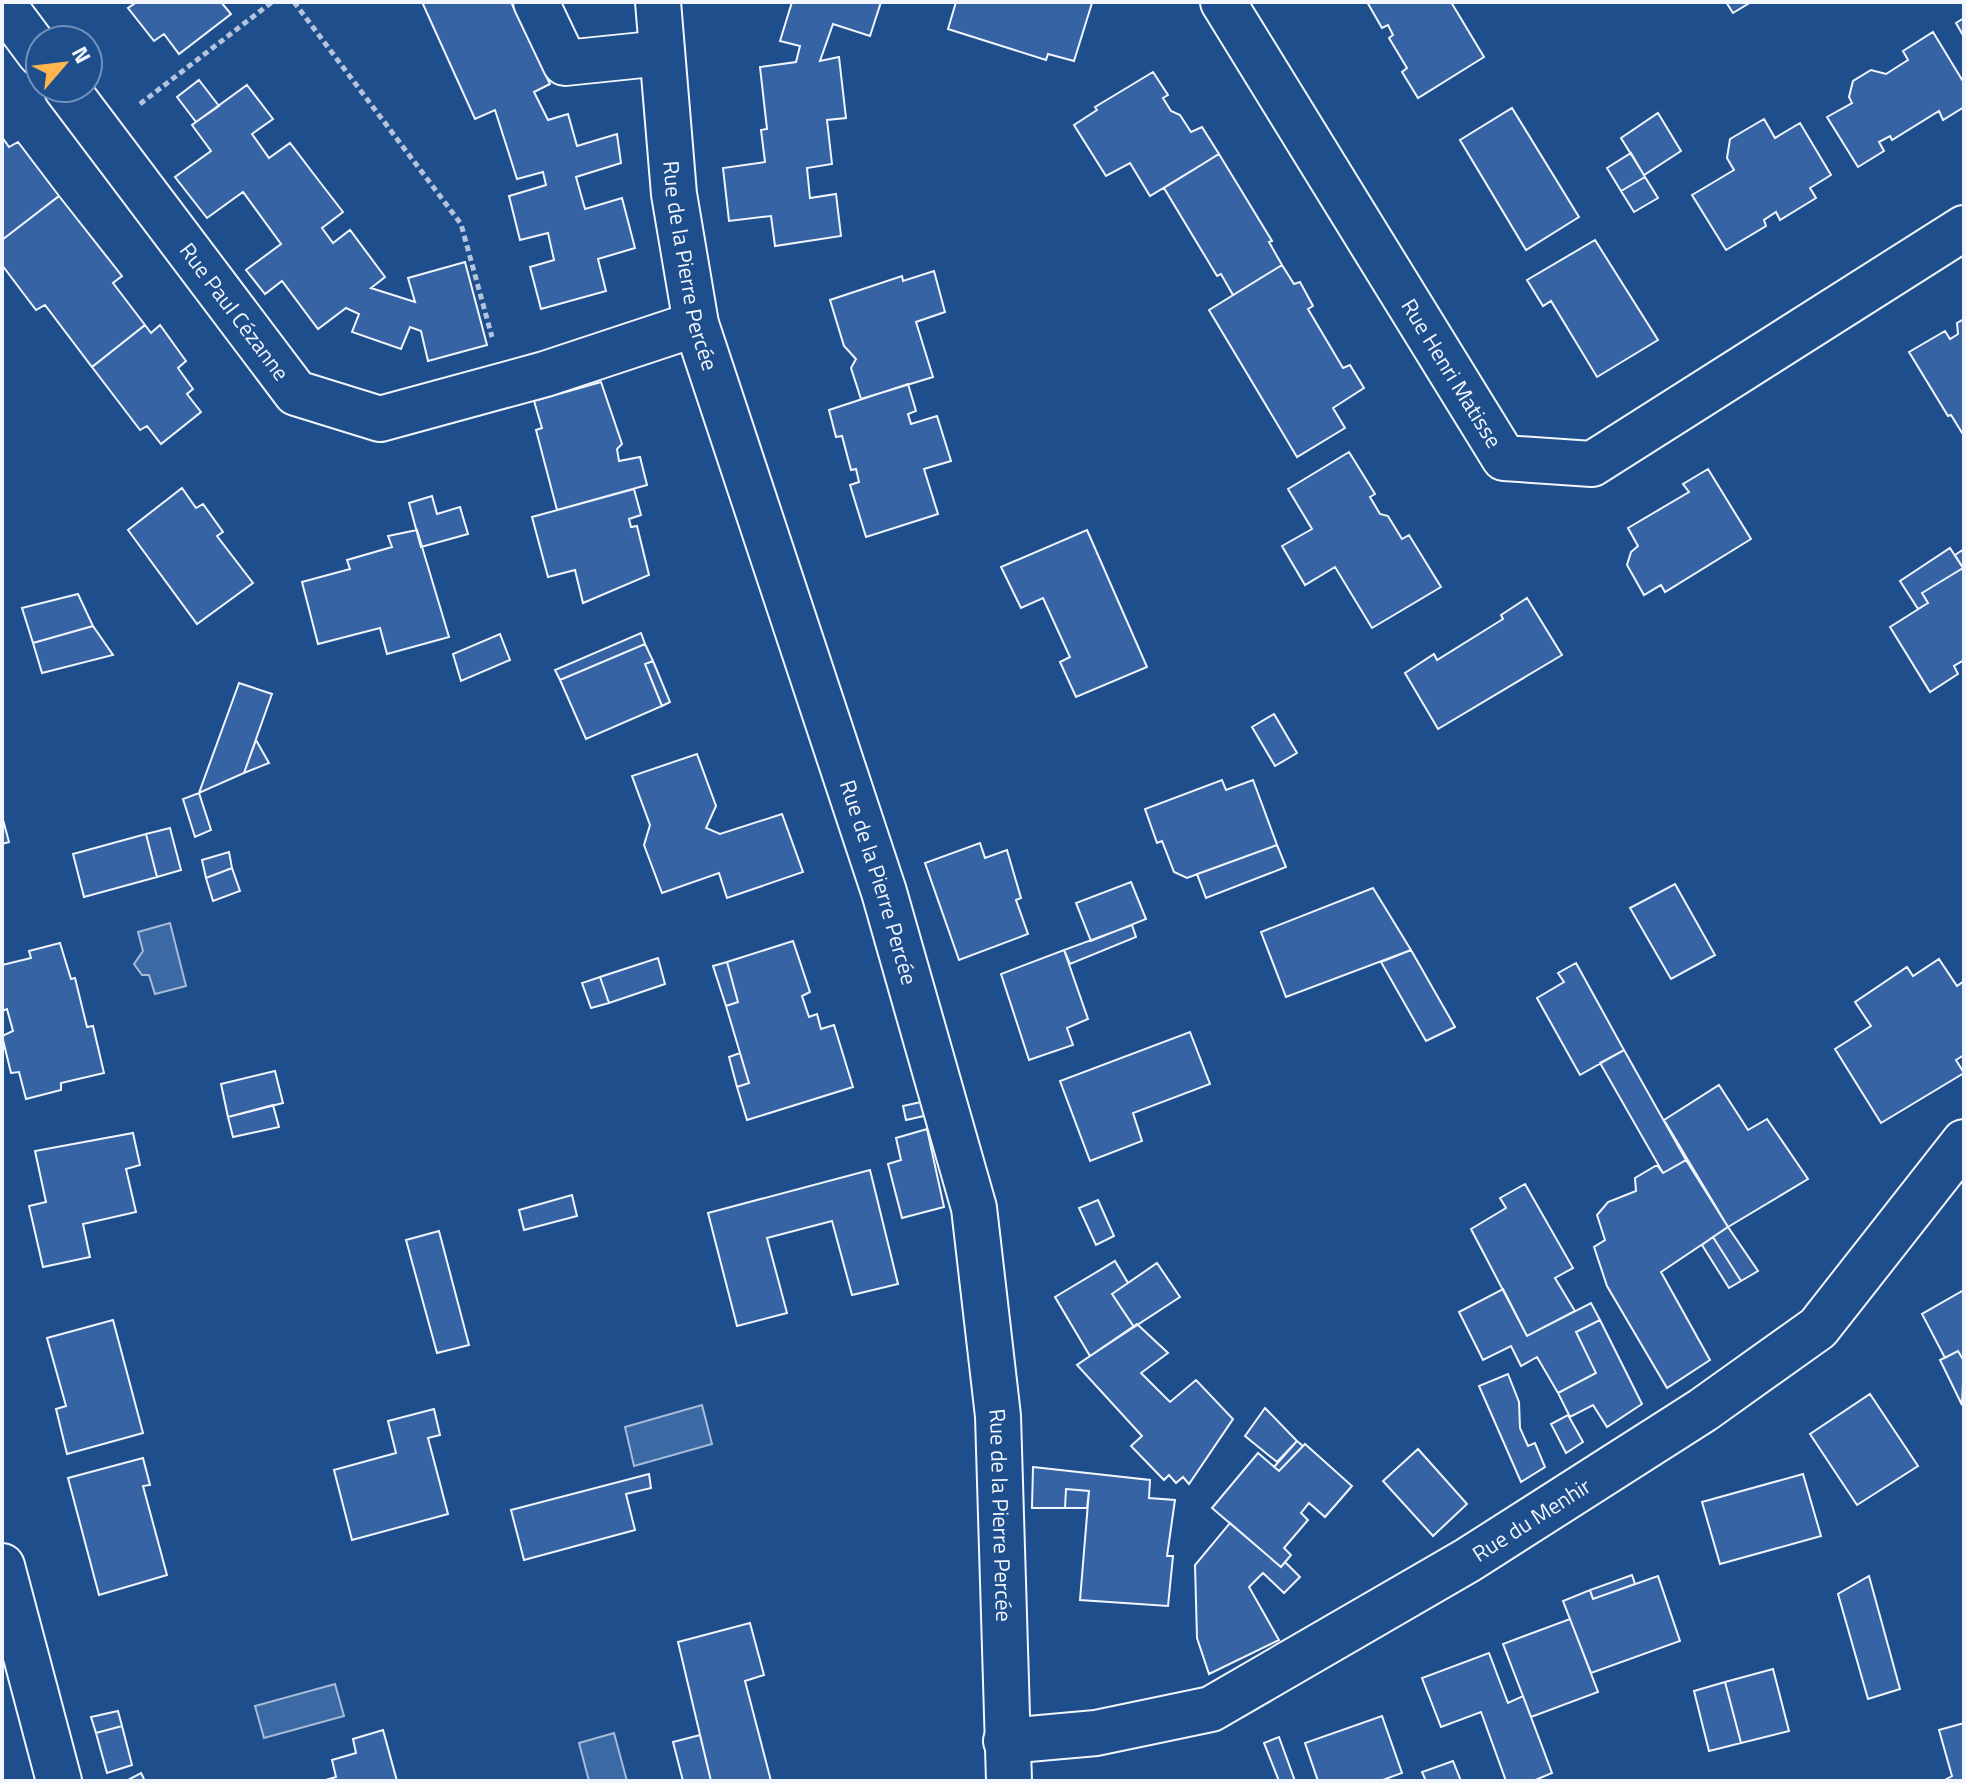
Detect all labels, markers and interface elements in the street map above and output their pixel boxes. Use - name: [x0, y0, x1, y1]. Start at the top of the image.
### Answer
- north arrow: [24, 24, 104, 104]
- text: N: [63, 40, 100, 69]
- street label: Rue de la Pierre Percée: [654, 160, 727, 375]
- street label: Rue Paul Cézanne: [171, 235, 298, 388]
- street label: Rue Henri Matisse: [1393, 292, 1511, 454]
- street label: Rue de la Pierre Percée: [831, 775, 927, 989]
- street label: Rue de la Pierre Percée: [980, 1407, 1021, 1622]
- street label: Rue du Menhir: [1465, 1469, 1598, 1570]

